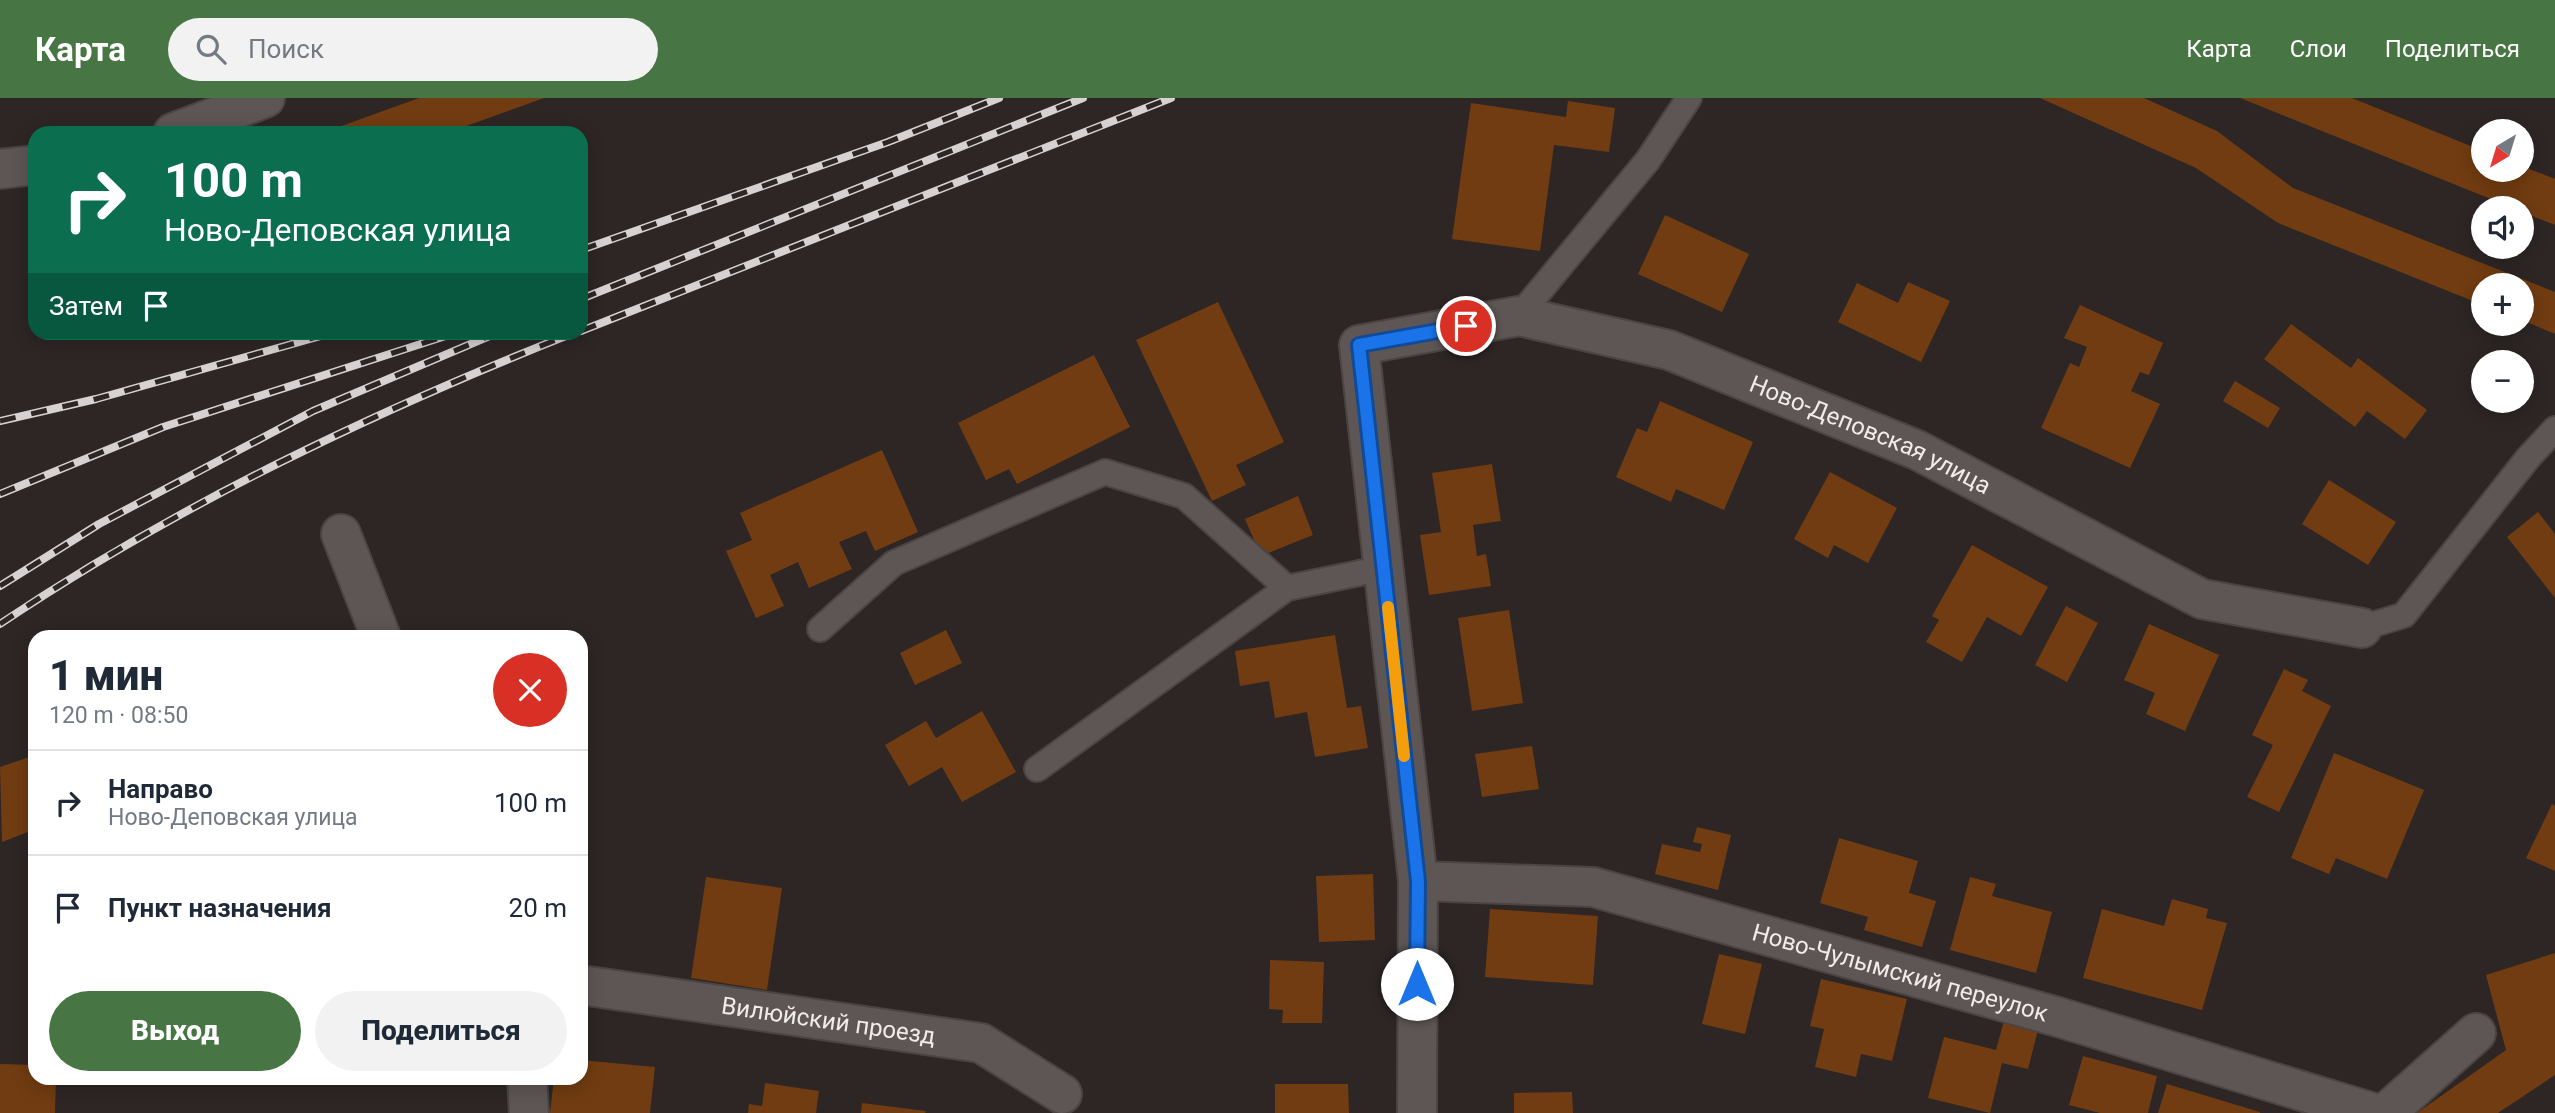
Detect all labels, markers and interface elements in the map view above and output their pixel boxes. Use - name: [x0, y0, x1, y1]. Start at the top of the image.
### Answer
- search box: [168, 18, 658, 81]
- text: Карта: [35, 30, 126, 69]
- icon: search: [192, 30, 230, 68]
- text: Поиск: [248, 34, 324, 64]
- text: Карта: [2186, 35, 2252, 63]
- text: Слои: [2290, 35, 2347, 63]
- text: Поделиться: [2385, 35, 2520, 63]
- north arrow: [2471, 119, 2534, 182]
- map controls: [2471, 119, 2534, 413]
- text: 100 m: [164, 152, 303, 209]
- icon: right: [49, 154, 140, 245]
- button: sound: [2471, 196, 2534, 259]
- text: Ново-Деповская улица: [164, 211, 511, 249]
- button: +: [2471, 273, 2534, 336]
- icon: arrive: [137, 287, 175, 325]
- text: Затем: [49, 291, 123, 321]
- pin: [1436, 296, 1496, 356]
- icon: arrive: [1447, 307, 1485, 345]
- button: −: [2471, 350, 2534, 413]
- street label: Ново-Деповская улица: [1745, 370, 1995, 500]
- text: 1 мин: [49, 651, 163, 700]
- button: close: [493, 653, 567, 727]
- text: 120 m · 08:50: [49, 702, 188, 729]
- text: Направо: [108, 774, 213, 804]
- icon: right: [49, 784, 87, 822]
- text: 100 m: [494, 788, 567, 818]
- text: Ново-Деповская улица: [108, 804, 358, 831]
- icon: arrive: [49, 889, 87, 927]
- text: Пункт назначения: [108, 893, 332, 923]
- text: 20 m: [509, 893, 567, 923]
- street label: Ново-Чулымский переулок: [1749, 918, 2051, 1028]
- position arrow: [1380, 947, 1454, 1021]
- button: Выход: [49, 991, 301, 1071]
- button: Поделиться: [315, 991, 567, 1071]
- street label: Вилюйский проезд: [720, 992, 937, 1050]

